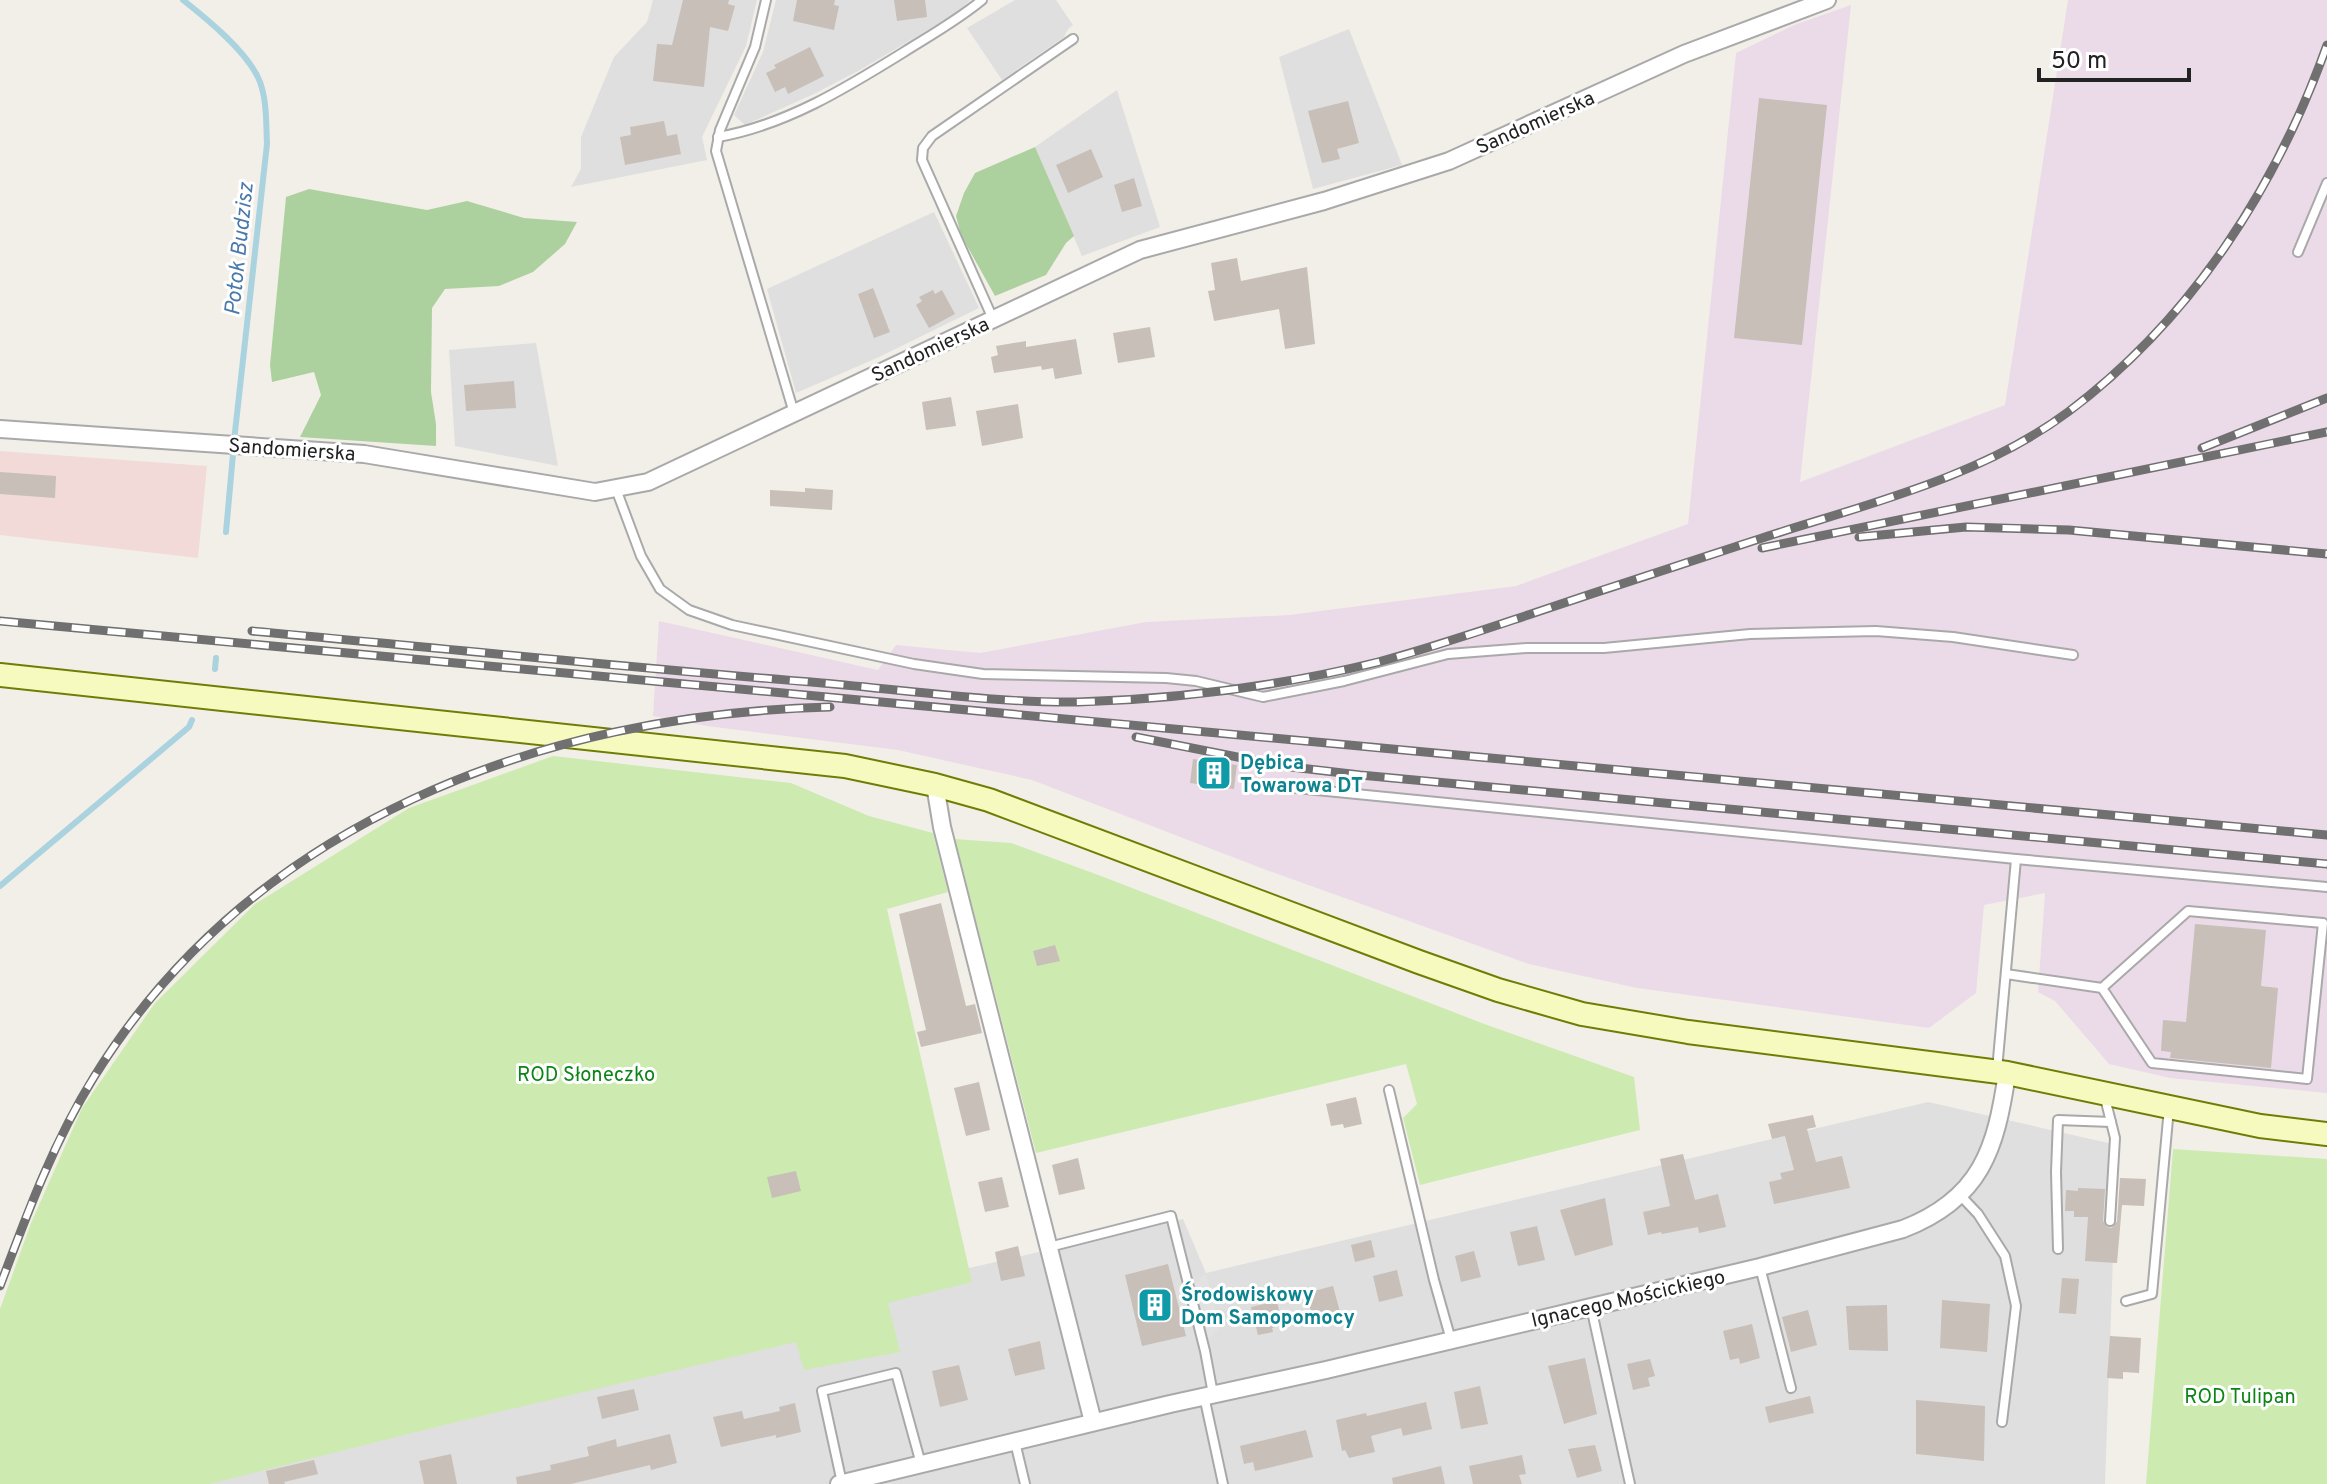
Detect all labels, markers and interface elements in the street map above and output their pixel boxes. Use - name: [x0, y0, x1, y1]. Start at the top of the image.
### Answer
- scale bar: [2039, 32, 2189, 82]
- text: 50 m: [2051, 47, 2107, 77]
- street label: Sandomierska: [1472, 86, 1599, 162]
- water label: Potok Budzisz: [220, 180, 261, 317]
- street label: Sandomierska: [868, 312, 994, 389]
- street label: Sandomierska: [228, 434, 356, 468]
- place label: Dębica Towarowa DT: [1240, 751, 1363, 800]
- building icon: Dębica Towarowa DT: [1195, 754, 1233, 792]
- park label: ROD Słoneczko: [517, 1063, 655, 1089]
- street label: Ignacego Mościckiego: [1529, 1265, 1728, 1335]
- place label: Środowiskowy Dom Samopomocy: [1181, 1281, 1355, 1332]
- building icon: Środowiskowy Dom Samopomocy: [1136, 1286, 1174, 1324]
- park label: ROD Tulipan: [2184, 1385, 2296, 1411]

